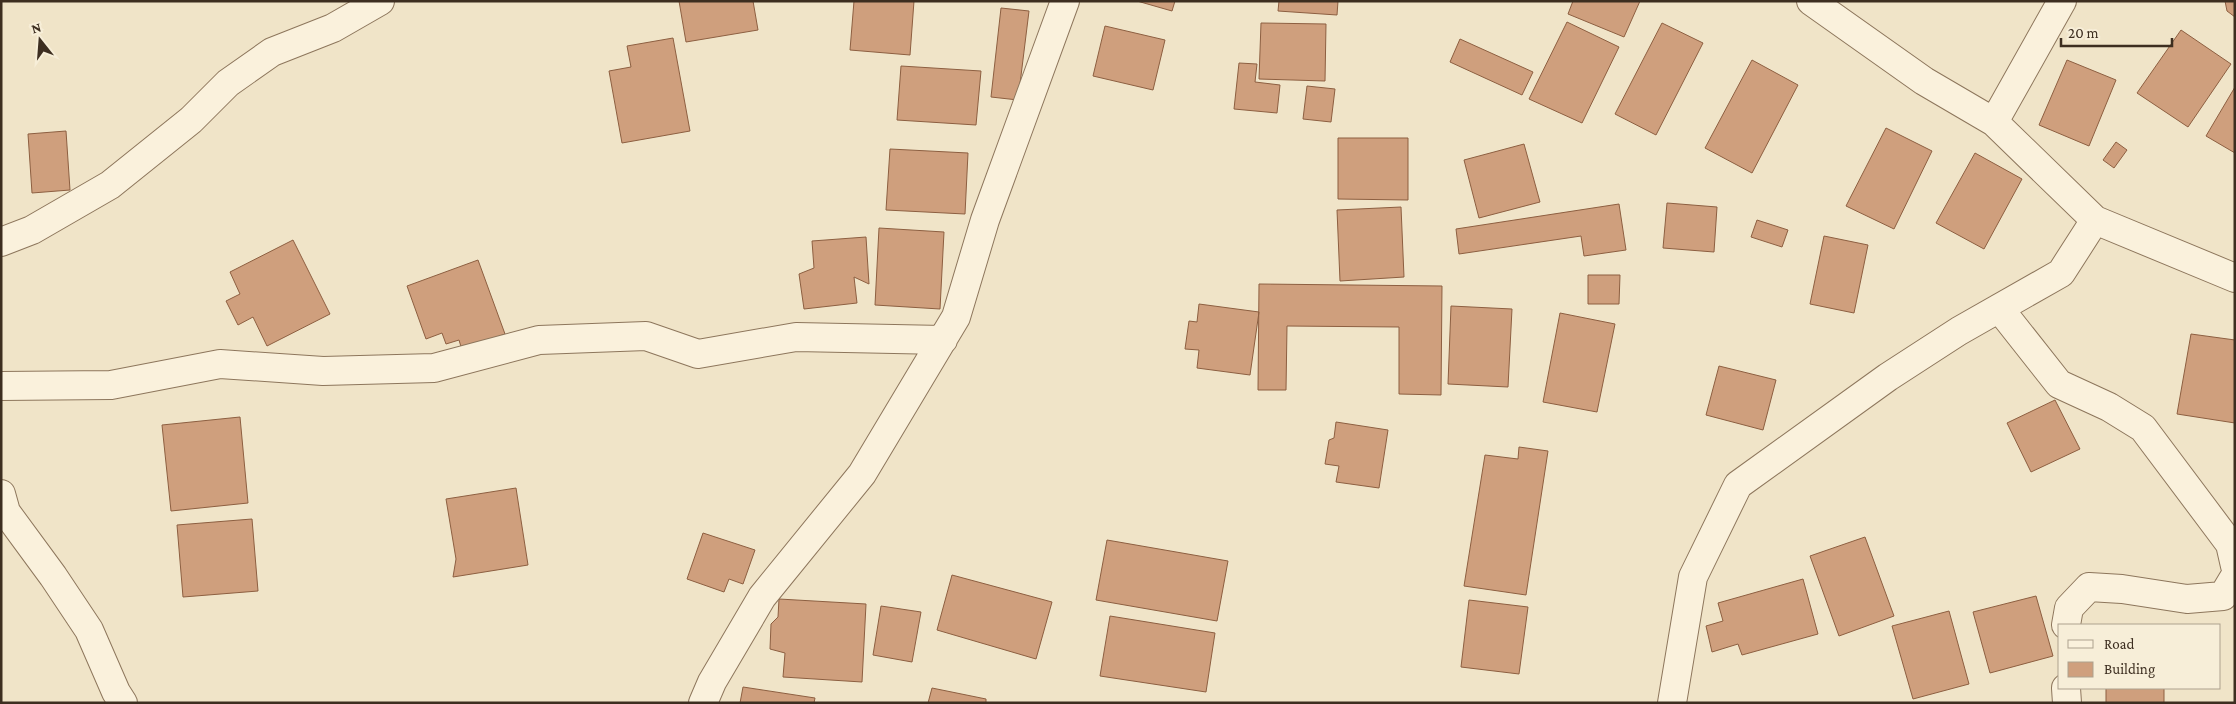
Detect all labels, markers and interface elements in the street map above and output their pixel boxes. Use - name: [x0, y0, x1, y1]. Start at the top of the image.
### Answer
- north arrow: [15, 15, 65, 65]
- scale bar: [2061, 15, 2172, 47]
- text: N: [29, 18, 44, 37]
- text: 20 m: [2068, 25, 2099, 41]
- legend: [2058, 624, 2221, 689]
- text: Road: [2104, 636, 2135, 652]
- text: Building: [2104, 661, 2155, 678]

